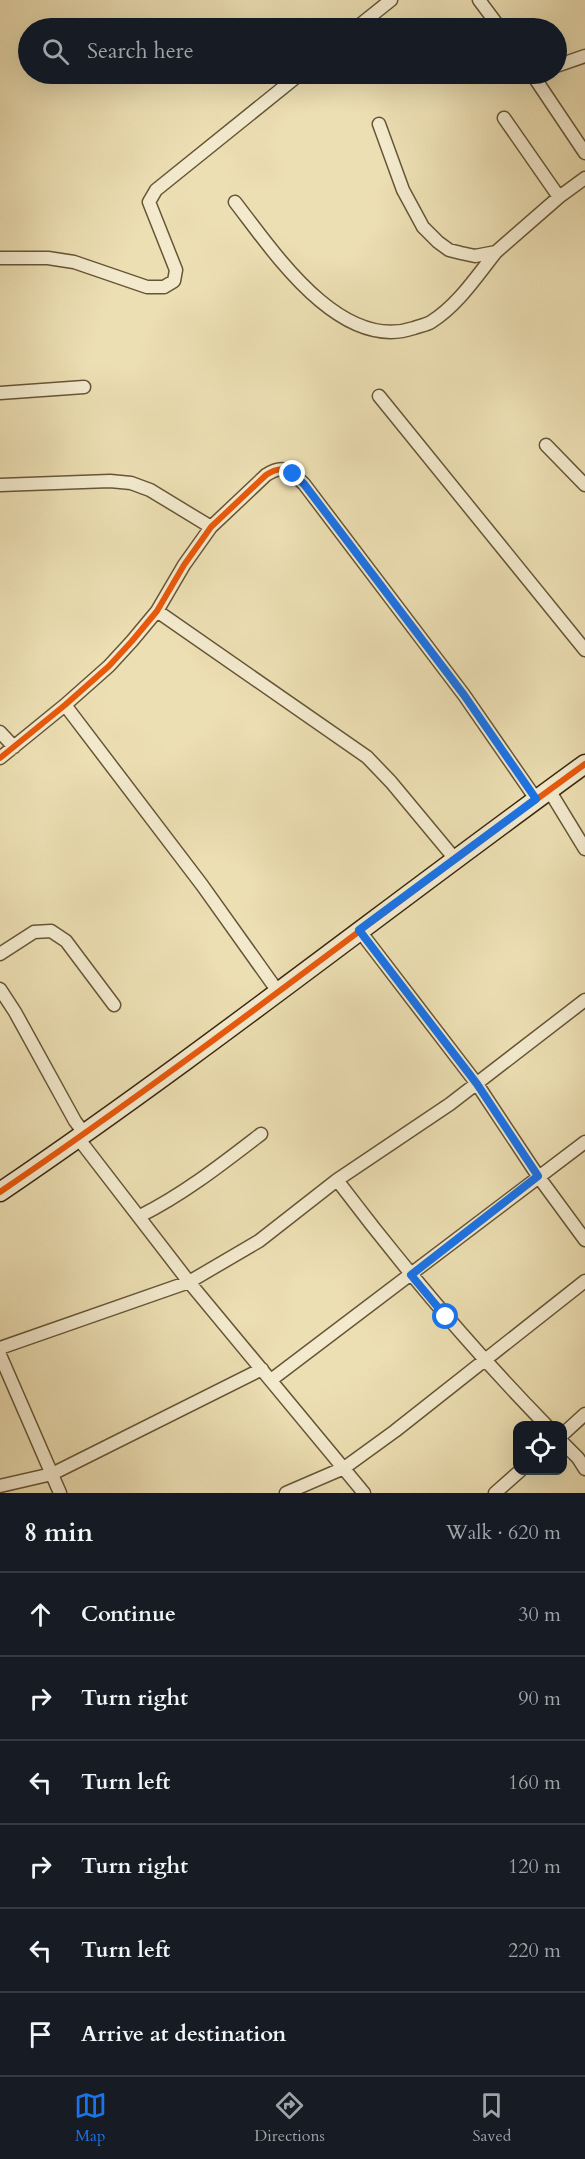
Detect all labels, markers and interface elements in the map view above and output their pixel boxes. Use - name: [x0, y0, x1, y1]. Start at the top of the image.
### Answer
- search box: [18, 18, 567, 84]
- icon: search: [39, 35, 72, 68]
- text: Search here: [87, 36, 194, 66]
- route end: [279, 460, 305, 486]
- route start: [432, 1303, 458, 1329]
- map controls: [513, 1421, 567, 1475]
- button: locate: [513, 1421, 567, 1475]
- text: 8 min: [24, 1515, 93, 1550]
- text: Walk · 620 m: [446, 1519, 561, 1546]
- icon: ahead: [24, 1598, 57, 1631]
- text: Continue: [81, 1599, 176, 1629]
- text: 30 m: [518, 1601, 561, 1628]
- icon: right: [24, 1682, 57, 1715]
- text: Turn right: [81, 1683, 188, 1713]
- text: 90 m: [518, 1685, 561, 1712]
- icon: left: [24, 1766, 57, 1799]
- text: Turn left: [81, 1767, 170, 1797]
- text: 160 m: [508, 1769, 561, 1796]
- icon: right: [24, 1850, 57, 1883]
- text: Turn right: [81, 1851, 188, 1881]
- text: 120 m: [508, 1853, 561, 1880]
- icon: left: [24, 1934, 57, 1967]
- text: Turn left: [81, 1935, 170, 1965]
- text: 220 m: [508, 1937, 561, 1964]
- icon: arrive: [24, 2018, 57, 2051]
- text: Arrive at destination: [81, 2019, 286, 2049]
- tab: Map: [74, 2089, 107, 2147]
- tab: Directions: [254, 2089, 325, 2147]
- tab: Saved: [472, 2089, 511, 2147]

